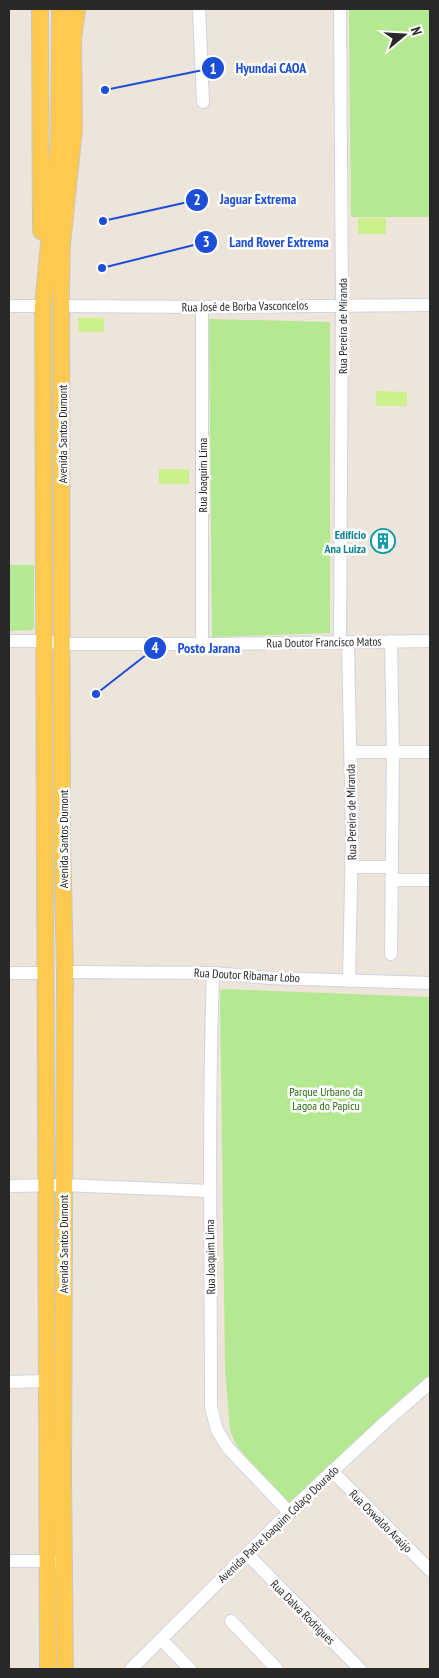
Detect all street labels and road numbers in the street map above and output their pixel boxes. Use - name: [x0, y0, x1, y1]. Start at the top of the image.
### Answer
- street label: Rua Pereira de Miranda: [335, 278, 350, 374]
- street label: Rua José de Borba Vasconcelos: [182, 297, 308, 315]
- street label: Avenida Santos Dumont: [55, 384, 70, 483]
- street label: Rua Joaquim Lima: [195, 437, 210, 512]
- street label: Rua Doutor Francisco Matos: [266, 633, 382, 651]
- street label: Rua Pereira de Miranda: [343, 764, 359, 860]
- street label: Avenida Santos Dumont: [56, 789, 71, 888]
- street label: Rua Doutor Ribamar Lobo: [194, 965, 300, 985]
- street label: Avenida Santos Dumont: [56, 1194, 71, 1293]
- street label: Rua Joaquim Lima: [202, 1219, 218, 1295]
- street label: Avenida Padre Joaquim Colaço Dourado: [214, 1462, 342, 1586]
- street label: Rua Oswaldo Araújo: [346, 1486, 416, 1556]
- street label: Rua Dalva Rodrigues: [268, 1577, 338, 1647]

